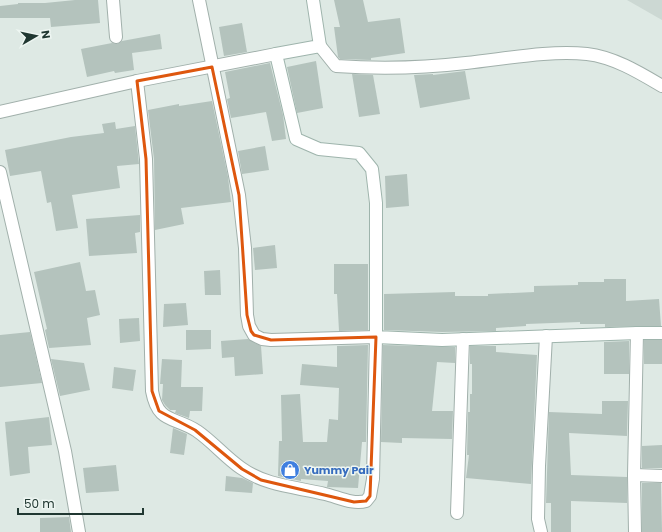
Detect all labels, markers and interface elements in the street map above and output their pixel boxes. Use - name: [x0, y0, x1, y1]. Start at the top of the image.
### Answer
- north arrow: [16, 16, 56, 56]
- text: N: [37, 29, 54, 40]
- shop icon: Yummy Pair: [279, 459, 301, 481]
- place label: Yummy Pair: [304, 462, 374, 478]
- scale bar: [18, 490, 143, 516]
- text: 50 m: [24, 495, 55, 512]

